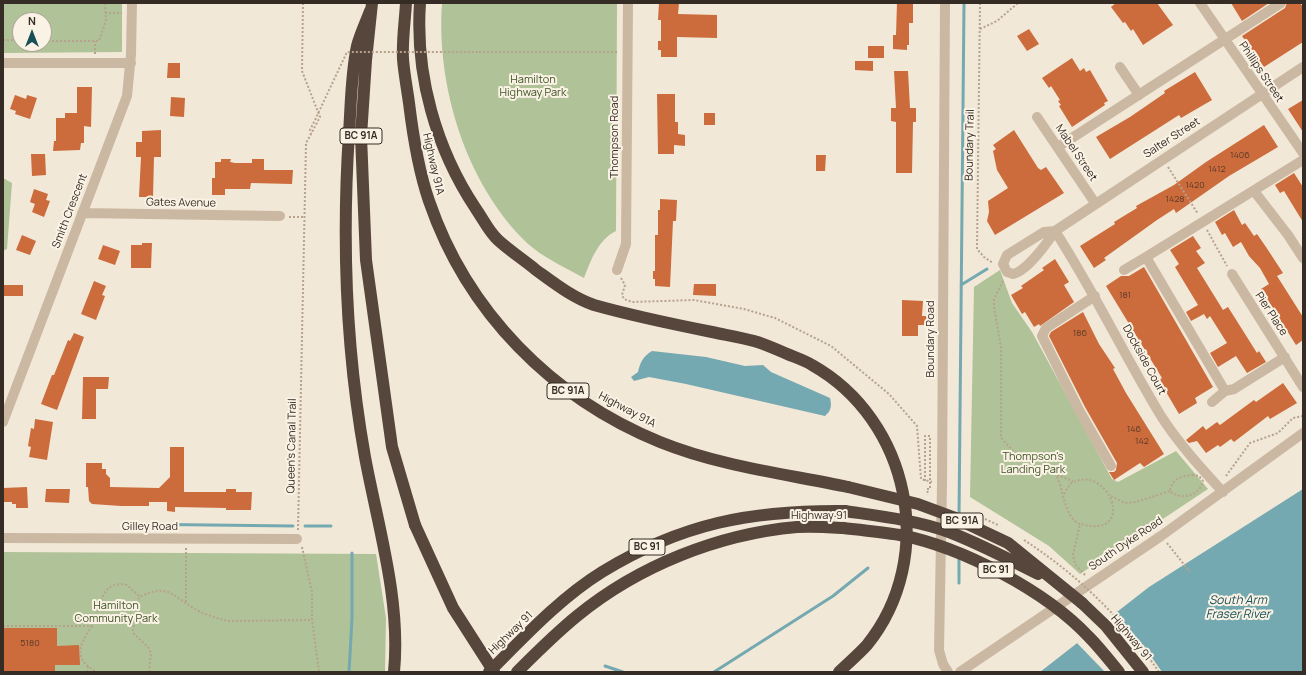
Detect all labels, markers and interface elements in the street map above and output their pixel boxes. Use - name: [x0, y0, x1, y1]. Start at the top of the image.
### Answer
- north arrow: [12, 12, 52, 52]
- text: N: [28, 13, 36, 28]
- street label: Phillips Street: [1236, 39, 1286, 105]
- park label: Hamilton Highway Park: [500, 73, 566, 99]
- street label: Thompson Road: [608, 96, 622, 178]
- street label: Boundary Trail: [963, 109, 977, 181]
- street label: Salter Street: [1141, 115, 1203, 161]
- street label: Mabel Street: [1052, 122, 1100, 184]
- road number: BC 91A: [340, 128, 382, 144]
- street label: Highway 91A: [419, 132, 447, 196]
- house number: 1406: [1230, 150, 1250, 160]
- house number: 1412: [1208, 164, 1226, 174]
- street label: Smith Crescent: [50, 172, 90, 250]
- house number: 1420: [1185, 180, 1205, 190]
- house number: 1428: [1165, 194, 1185, 204]
- street label: Gates Avenue: [146, 196, 216, 210]
- house number: 181: [1119, 290, 1131, 300]
- street label: Pier Place: [1252, 290, 1290, 338]
- street label: Boundary Road: [924, 301, 938, 377]
- street label: Dockside Court: [1119, 323, 1169, 397]
- house number: 186: [1073, 328, 1087, 338]
- road number: BC 91A: [547, 383, 589, 399]
- street label: Highway 91A: [596, 389, 658, 431]
- street label: Queen's Canal Trail: [285, 398, 299, 494]
- house number: 146: [1127, 424, 1141, 434]
- house number: 142: [1135, 436, 1149, 446]
- park label: Thompson's Landing Park: [1001, 450, 1065, 476]
- street label: Highway 91: [791, 509, 847, 523]
- road number: BC 91A: [941, 513, 983, 529]
- street label: South Dyke Road: [1087, 514, 1165, 574]
- street label: Gilley Road: [122, 520, 178, 534]
- road number: BC 91: [629, 539, 665, 555]
- road number: BC 91: [978, 562, 1014, 578]
- water label: South Arm Fraser River: [1206, 594, 1270, 622]
- park label: Hamilton Community Park: [75, 599, 157, 625]
- street label: Highway 91: [486, 609, 536, 657]
- street label: Highway 91: [1108, 612, 1154, 664]
- house number: 5180: [20, 638, 40, 648]

